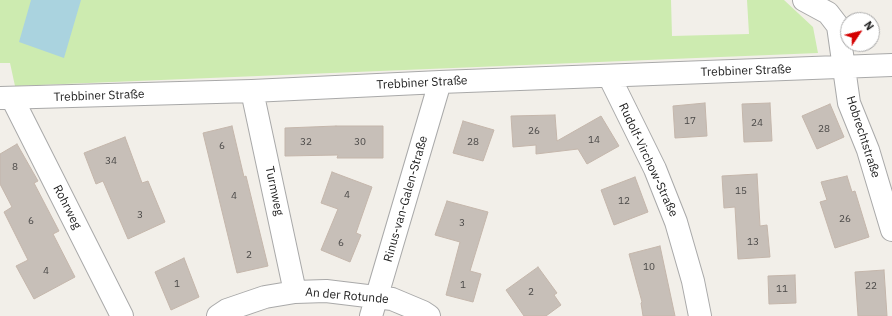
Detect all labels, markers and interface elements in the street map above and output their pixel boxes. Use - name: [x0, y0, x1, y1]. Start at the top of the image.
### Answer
- north arrow: [840, 12, 880, 52]
- text: N: [861, 18, 877, 33]
- street label: Trebbiner Straße: [700, 62, 792, 80]
- street label: Trebbiner Straße: [376, 73, 468, 93]
- street label: Trebbiner Straße: [53, 87, 145, 105]
- street label: Hobrechtstraße: [843, 94, 883, 180]
- street label: Rudolf-Virchow-Straße: [615, 101, 681, 219]
- house number: 17: [684, 115, 696, 127]
- house number: 24: [751, 117, 763, 129]
- house number: 28: [818, 123, 830, 135]
- house number: 26: [528, 125, 540, 137]
- street label: Rinus-van-Galen-Straße: [381, 134, 431, 264]
- house number: 14: [588, 134, 600, 146]
- house number: 32: [300, 136, 312, 148]
- house number: 30: [354, 136, 366, 148]
- house number: 28: [467, 136, 479, 148]
- house number: 6: [219, 140, 225, 152]
- house number: 34: [105, 155, 117, 167]
- house number: 8: [12, 161, 18, 173]
- street label: Turmweg: [262, 165, 286, 217]
- street label: Rohrweg: [50, 183, 84, 231]
- house number: 15: [735, 185, 747, 197]
- house number: 4: [344, 189, 350, 201]
- house number: 4: [231, 190, 237, 202]
- house number: 12: [618, 195, 630, 207]
- house number: 3: [137, 209, 143, 221]
- house number: 26: [839, 213, 851, 225]
- house number: 6: [28, 215, 34, 227]
- house number: 3: [459, 217, 465, 229]
- house number: 13: [747, 236, 759, 248]
- house number: 6: [338, 237, 344, 249]
- house number: 2: [246, 249, 252, 261]
- house number: 10: [643, 261, 655, 273]
- house number: 4: [43, 265, 49, 277]
- house number: 1: [174, 278, 180, 290]
- house number: 1: [460, 279, 466, 291]
- house number: 22: [865, 280, 877, 292]
- house number: 11: [776, 283, 788, 295]
- street label: An der Rotunde: [305, 285, 389, 307]
- house number: 2: [528, 286, 534, 298]

